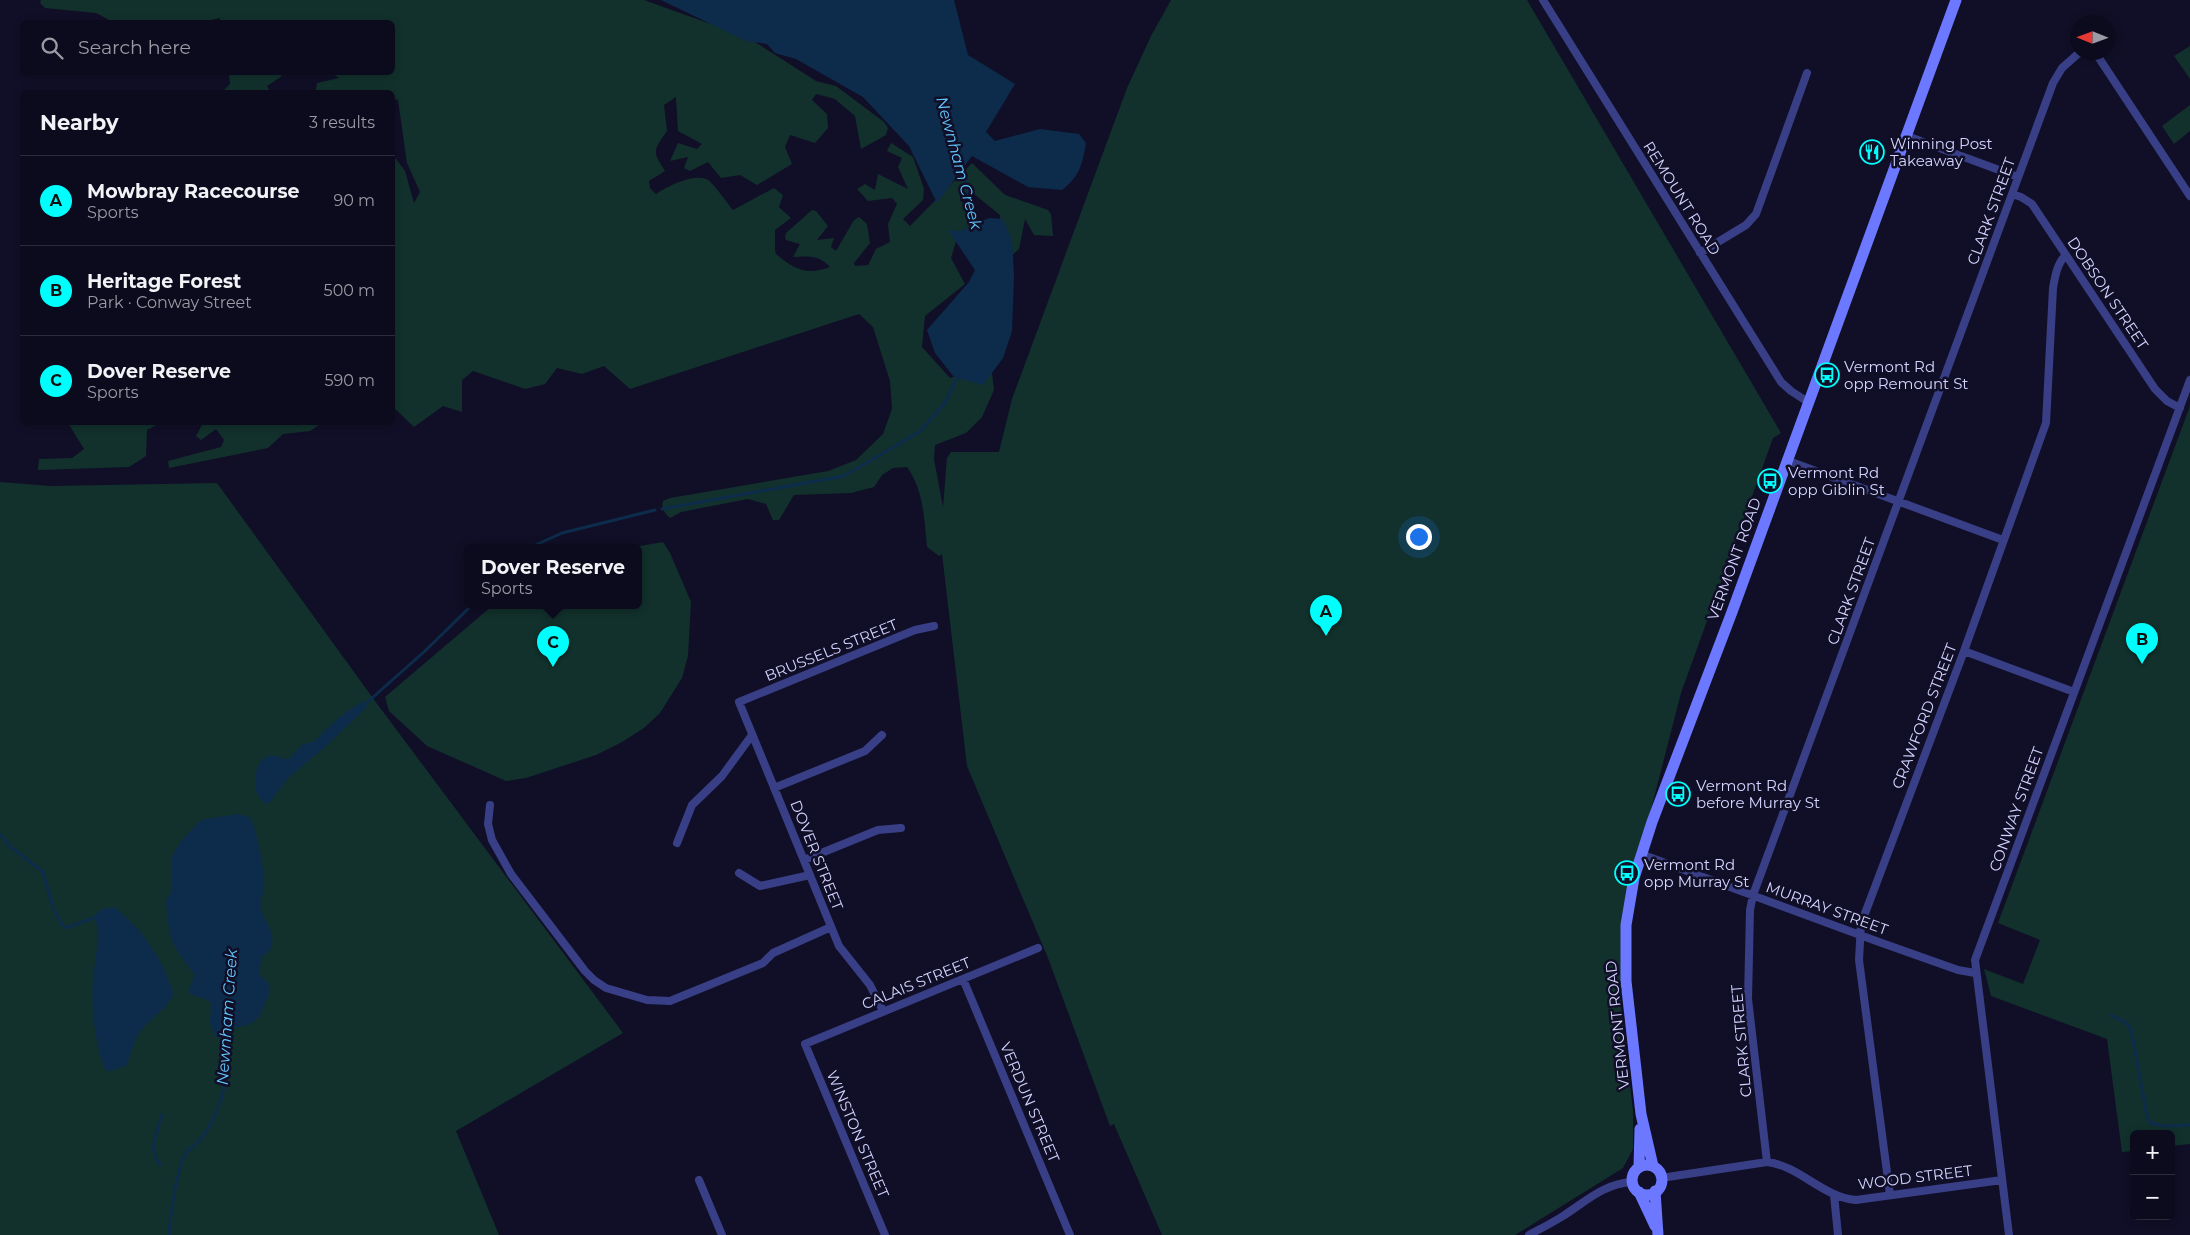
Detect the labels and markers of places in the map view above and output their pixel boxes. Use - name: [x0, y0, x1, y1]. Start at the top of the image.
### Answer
- place label: Winning Post Takeaway: [1890, 134, 1993, 170]
- restaurant icon: Winning Post Takeaway: [1859, 139, 1885, 165]
- place label: Vermont Rd opp Remount St: [1844, 357, 1968, 393]
- bus stop icon: Vermont Rd opp Remount St: [1814, 362, 1840, 388]
- place label: Vermont Rd opp Giblin St: [1788, 463, 1885, 499]
- bus stop icon: Vermont Rd opp Giblin St: [1757, 468, 1783, 494]
- pin: A: [1310, 595, 1342, 636]
- pin: B: [2126, 623, 2158, 664]
- pin: C: [537, 626, 569, 667]
- place label: Vermont Rd before Murray St: [1696, 776, 1820, 812]
- bus stop icon: Vermont Rd before Murray St: [1665, 781, 1691, 807]
- place label: Vermont Rd opp Murray St: [1644, 855, 1749, 891]
- bus stop icon: Vermont Rd opp Murray St: [1614, 860, 1640, 886]

